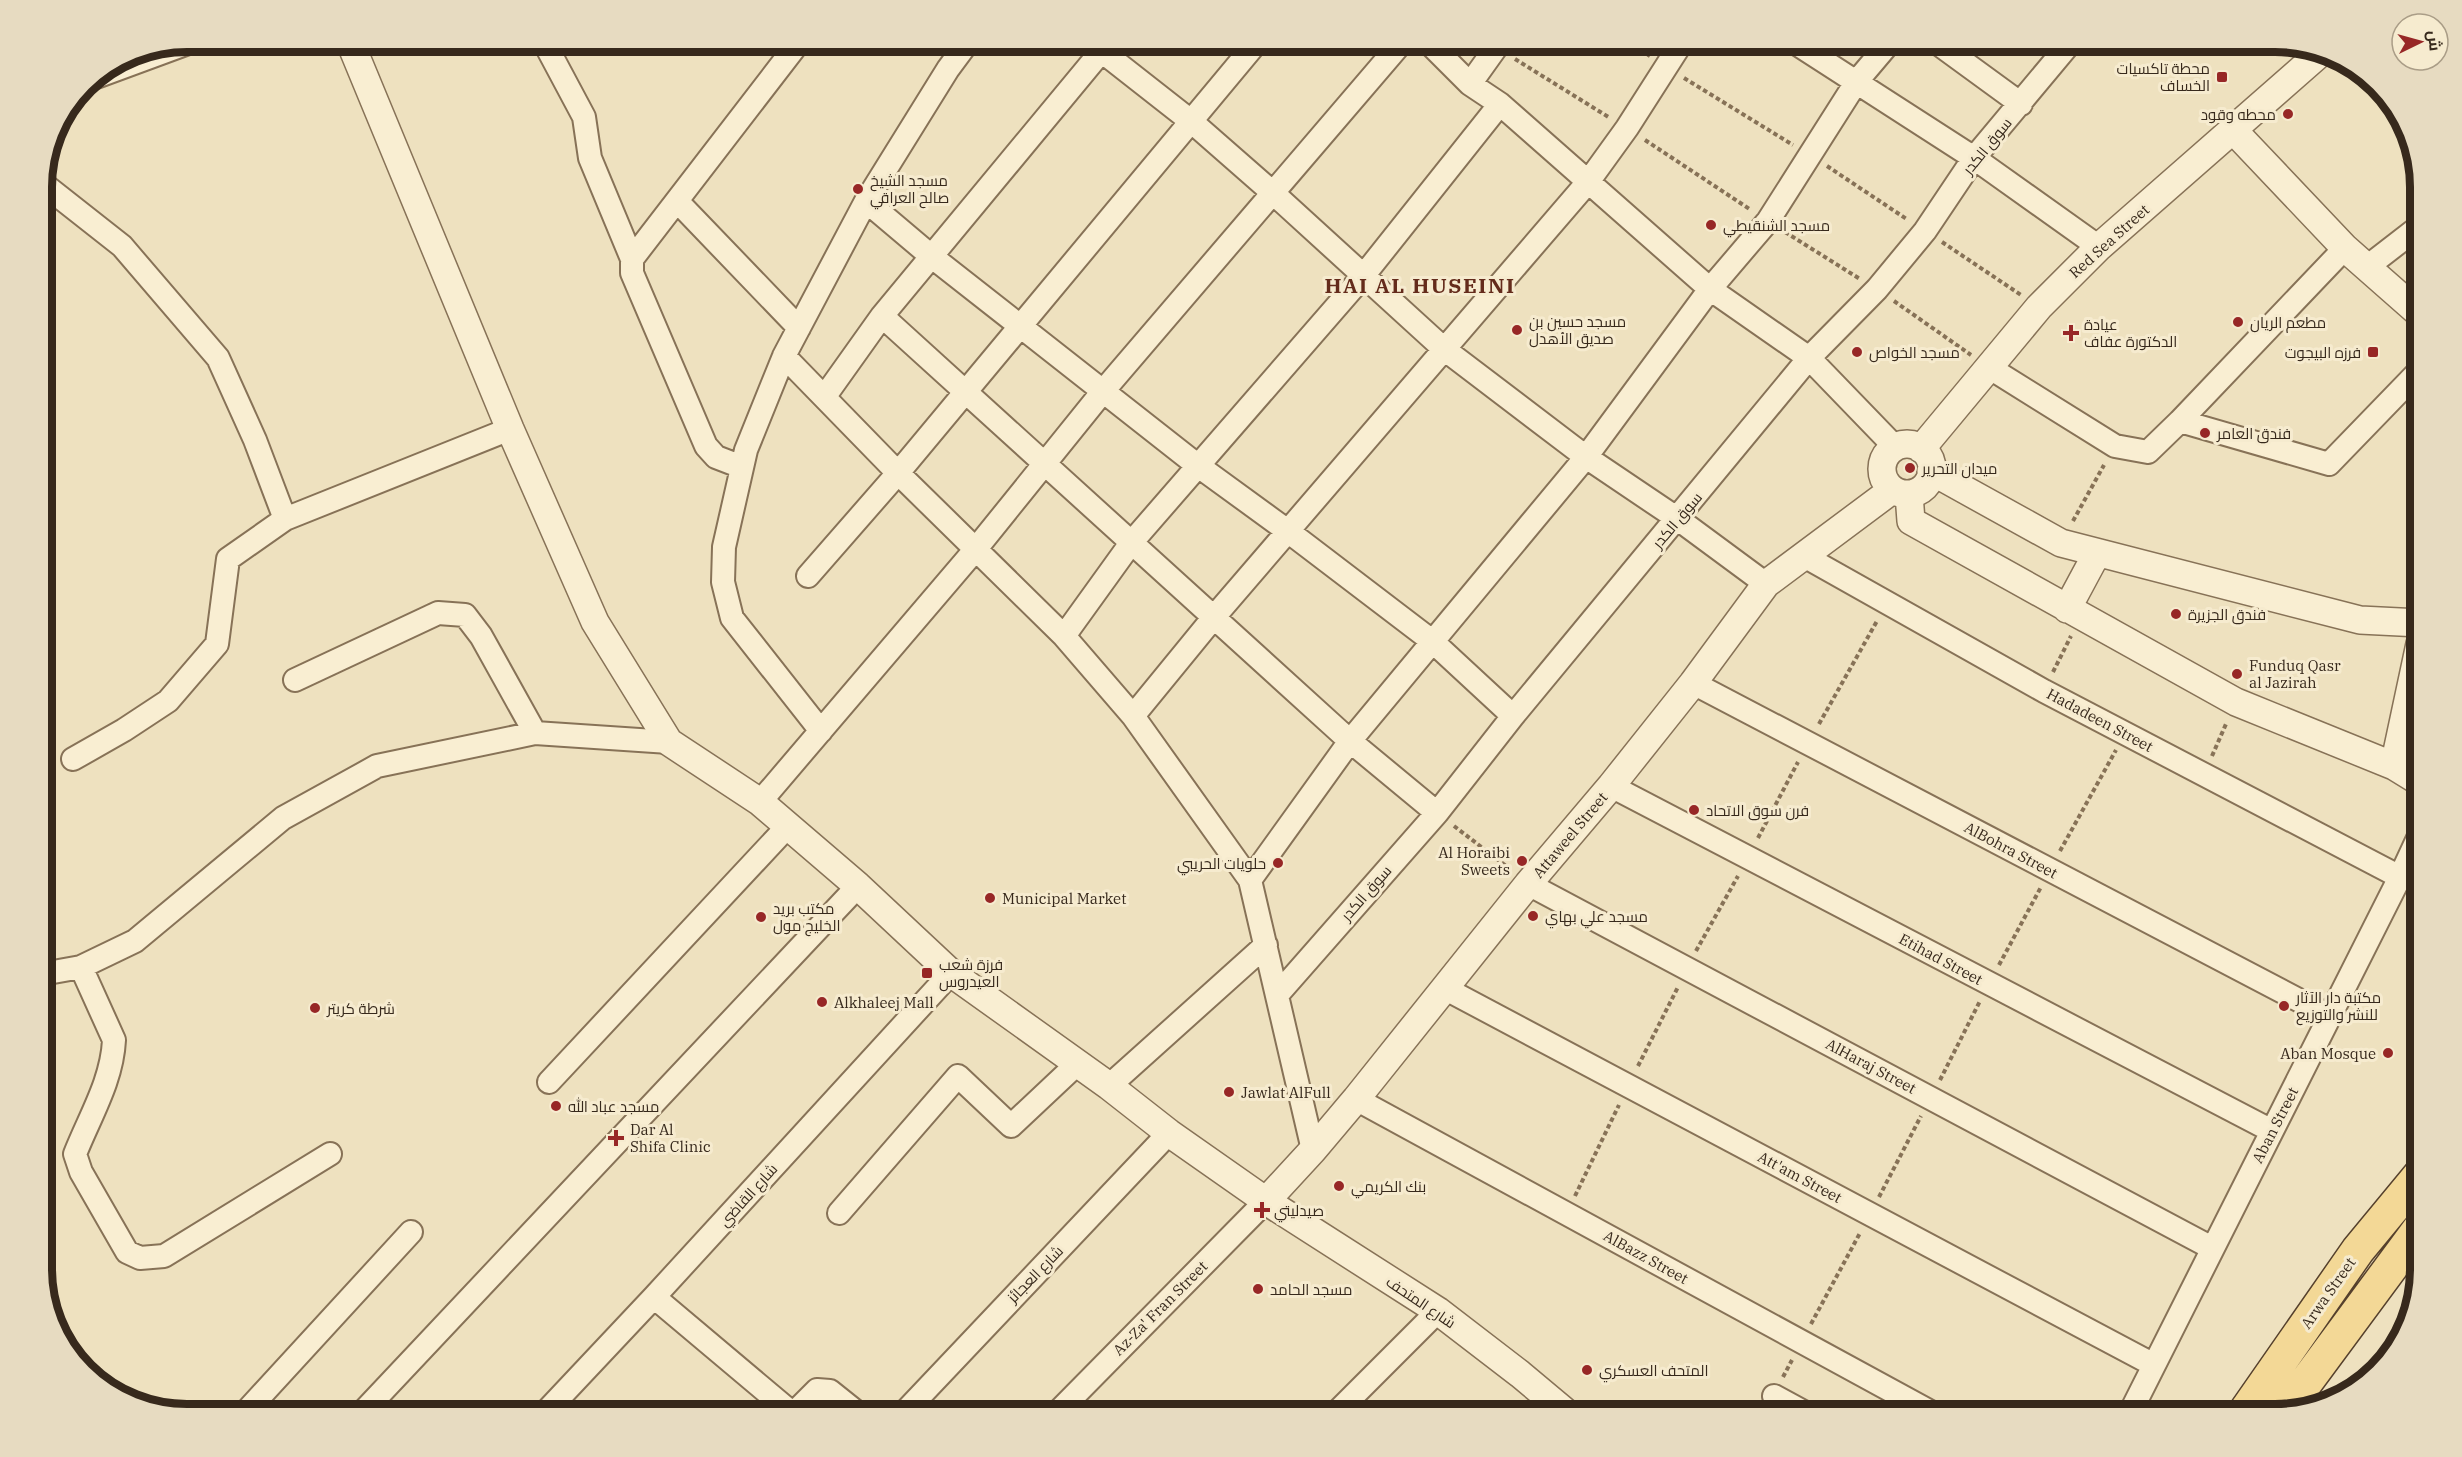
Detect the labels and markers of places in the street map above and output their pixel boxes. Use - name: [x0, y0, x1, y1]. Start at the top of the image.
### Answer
- place label: محطة تاكسيات الخساف: [2117, 59, 2210, 95]
- marker: محطة تاكسيات الخساف: [2215, 70, 2229, 84]
- place label: محطه وقود: [2201, 105, 2276, 124]
- marker: محطه وقود: [2281, 107, 2295, 121]
- place label: مسجد الشيخ صالح العراقي: [870, 171, 949, 210]
- marker: مسجد الشيخ صالح العراقي: [851, 182, 865, 196]
- place label: مسجد الشنقيطي: [1723, 216, 1830, 238]
- marker: مسجد الشنقيطي: [1704, 218, 1718, 232]
- place label: مسجد حسين بن صديق الأهدل: [1529, 312, 1626, 349]
- place label: مطعم الريان: [2250, 313, 2326, 333]
- place label: عيادة الدكتورة عفاف: [2084, 315, 2177, 351]
- marker: مطعم الريان: [2231, 315, 2245, 329]
- marker: مسجد حسين بن صديق الأهدل: [1510, 323, 1524, 337]
- marker: عيادة الدكتورة عفاف: [2062, 324, 2080, 342]
- place label: مسجد الخواص: [1869, 343, 1960, 363]
- place label: فرزه البيجوت: [2285, 343, 2361, 362]
- marker: مسجد الخواص: [1850, 345, 1864, 359]
- marker: فرزه البيجوت: [2366, 345, 2380, 359]
- place label: فندق العامر: [2216, 424, 2291, 444]
- marker: فندق العامر: [2198, 426, 2212, 440]
- place label: ميدان التحرير: [1921, 459, 1997, 479]
- marker: ميدان التحرير: [1903, 461, 1917, 475]
- place label: فندق الجزيرة: [2188, 605, 2266, 625]
- marker: فندق الجزيرة: [2169, 607, 2183, 621]
- place label: Funduq Qasr al Jazirah: [2249, 656, 2341, 692]
- marker: Funduq Qasr al Jazirah: [2230, 667, 2244, 681]
- place label: فرن سوق الاتحاد: [1706, 801, 1809, 821]
- marker: فرن سوق الاتحاد: [1687, 803, 1701, 817]
- place label: Al Horaibi Sweets: [1438, 843, 1510, 879]
- place label: حلويات الحريبي: [1177, 854, 1266, 876]
- marker: Al Horaibi Sweets: [1515, 854, 1529, 868]
- marker: حلويات الحريبي: [1271, 856, 1285, 870]
- place label: Municipal Market: [1002, 889, 1126, 908]
- marker: Municipal Market: [983, 891, 997, 905]
- place label: مكتب بريد الخليج مول: [773, 899, 840, 937]
- place label: مسجد علي بهاي: [1545, 907, 1648, 929]
- marker: مسجد علي بهاي: [1526, 909, 1540, 923]
- marker: مكتب بريد الخليج مول: [754, 910, 768, 924]
- place label: فرزة شعب العيدروس: [939, 955, 1003, 992]
- marker: فرزة شعب العيدروس: [920, 966, 934, 980]
- place label: مكتبة دار الآثار للنشر والتوزيع: [2295, 988, 2381, 1026]
- place label: Alkhaleej Mall: [834, 993, 934, 1012]
- marker: Alkhaleej Mall: [815, 995, 829, 1009]
- place label: شرطة كريتر: [326, 999, 395, 1018]
- marker: مكتبة دار الآثار للنشر والتوزيع: [2277, 999, 2291, 1013]
- marker: شرطة كريتر: [308, 1001, 322, 1015]
- place label: Aban Mosque: [2280, 1044, 2376, 1063]
- marker: Aban Mosque: [2381, 1046, 2395, 1060]
- place label: Jawlat AlFull: [1241, 1083, 1331, 1102]
- marker: Jawlat AlFull: [1222, 1085, 1236, 1099]
- place label: مسجد عباد الله: [568, 1097, 659, 1116]
- marker: مسجد عباد الله: [549, 1099, 563, 1113]
- place label: Dar Al Shifa Clinic: [630, 1120, 711, 1156]
- marker: Dar Al Shifa Clinic: [607, 1129, 625, 1147]
- place label: بنك الكريمي: [1351, 1177, 1426, 1199]
- marker: بنك الكريمي: [1332, 1179, 1346, 1193]
- place label: صيدليتي: [1274, 1201, 1324, 1223]
- marker: صيدليتي: [1255, 1203, 1269, 1217]
- place label: مسجد الحامد: [1270, 1280, 1352, 1299]
- marker: مسجد الحامد: [1251, 1282, 1265, 1296]
- place label: المتحف العسكري: [1599, 1361, 1708, 1383]
- marker: المتحف العسكري: [1580, 1363, 1594, 1377]

